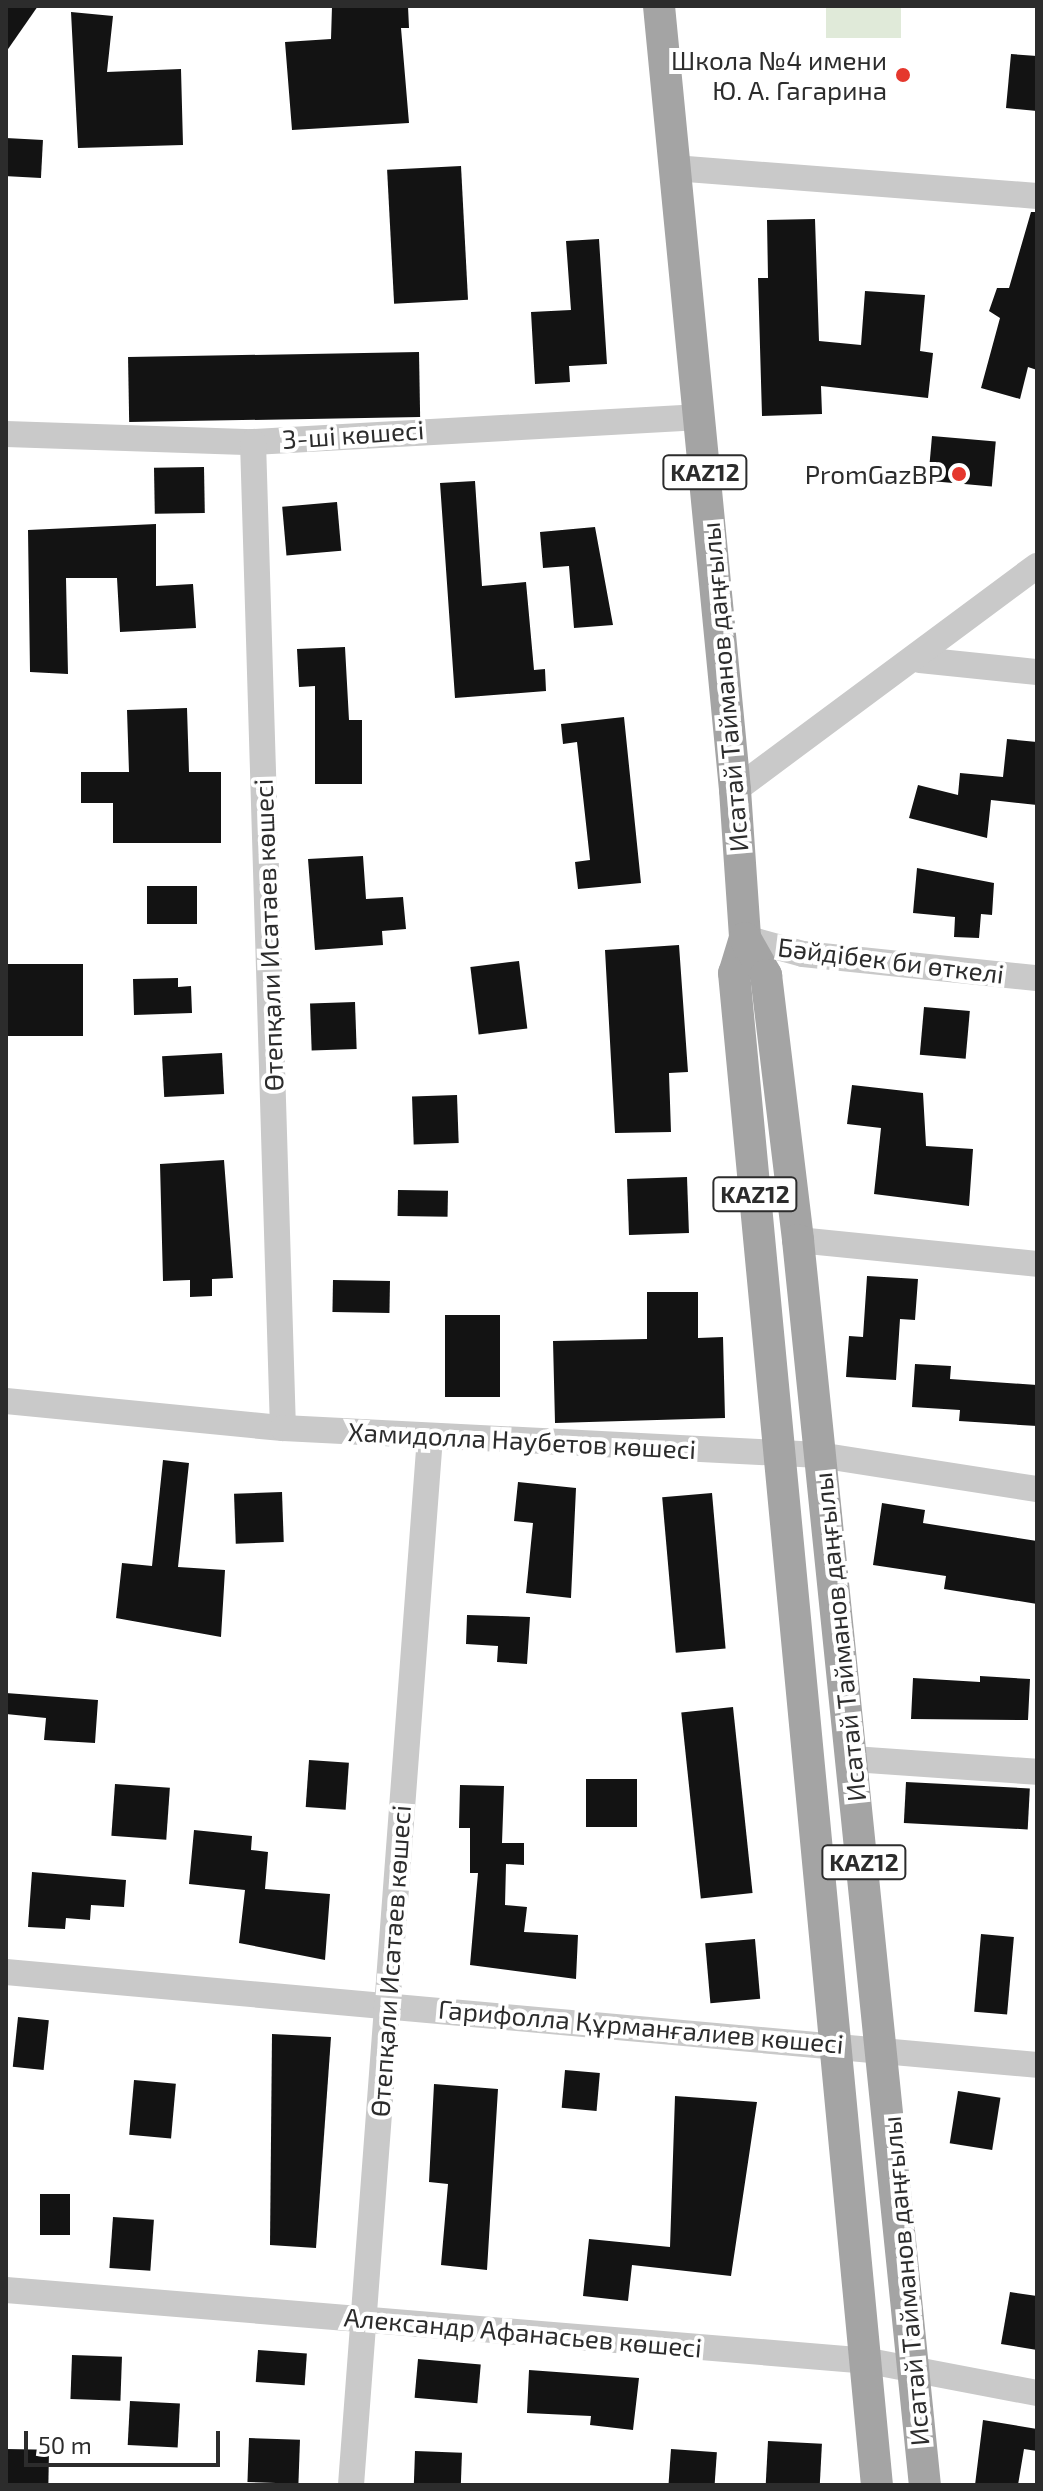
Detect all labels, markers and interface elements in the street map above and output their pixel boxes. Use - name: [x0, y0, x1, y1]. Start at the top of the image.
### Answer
- place label: Школа №4 имени Ю. А. Гагарина: [671, 44, 887, 106]
- marker: Школа №4 имени Ю. А. Гагарина: [894, 66, 912, 84]
- street label: 3-ші көшесі: [281, 413, 425, 455]
- road number: KAZ12: [661, 452, 749, 492]
- place label: PromGazBP: [805, 458, 943, 490]
- marker: PromGazBP: [950, 465, 968, 483]
- street label: Исатай Тайманов даңғылы: [694, 521, 754, 853]
- street label: Өтепқали Исатаев көшесі: [247, 778, 289, 1092]
- street label: Бәйдібек би өткелі: [776, 931, 1006, 989]
- road number: KAZ12: [711, 1174, 799, 1214]
- street label: Хамидолла Наубетов көшесі: [347, 1415, 697, 1465]
- street label: Исатай Тайманов даңғылы: [806, 1471, 872, 1803]
- street label: Өтепқали Исатаев көшесі: [364, 1804, 416, 2118]
- road number: KAZ12: [820, 1842, 908, 1882]
- street label: Гарифолла Құрманғалиев көшесі: [437, 1993, 845, 2059]
- street label: Исатай Тайманов даңғылы: [875, 2115, 935, 2447]
- street label: Александр Афанасьев көшесі: [343, 2301, 703, 2363]
- scale bar: [28, 2415, 224, 2465]
- text: 50 m: [38, 2430, 92, 2459]

